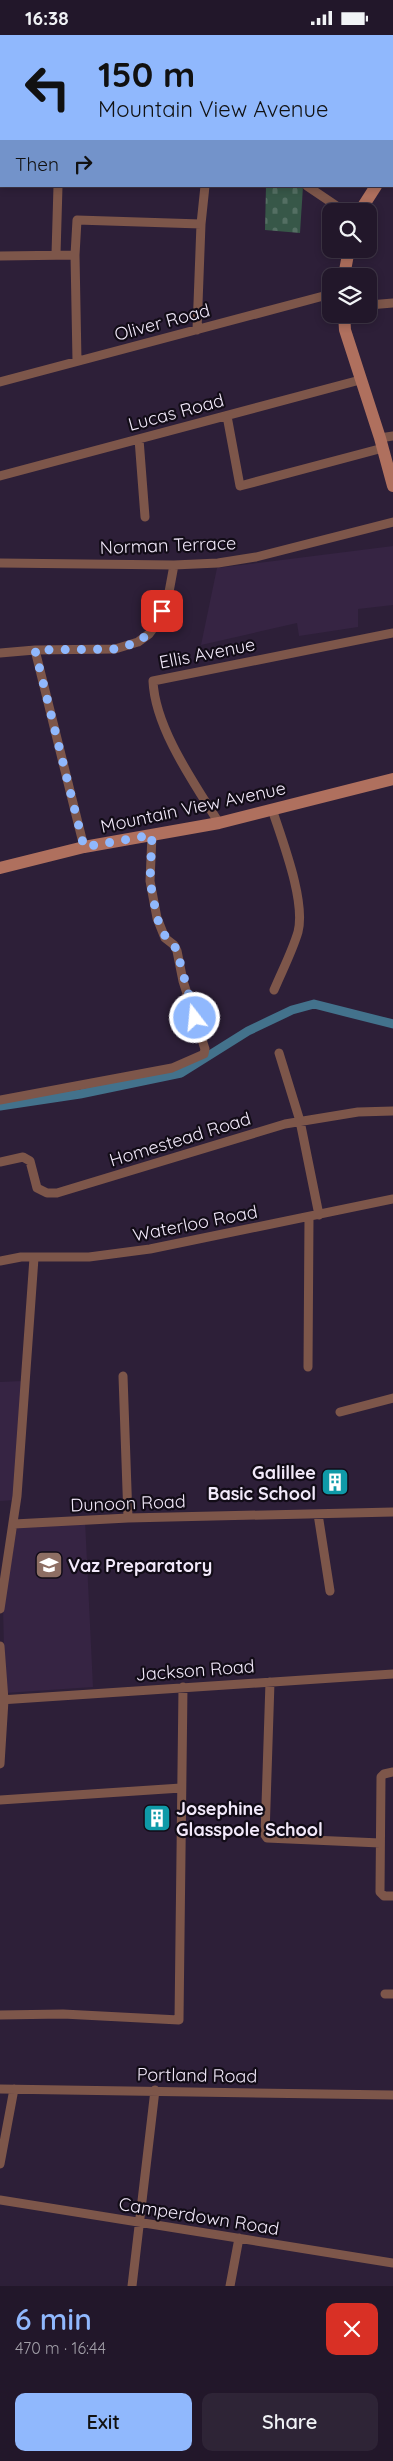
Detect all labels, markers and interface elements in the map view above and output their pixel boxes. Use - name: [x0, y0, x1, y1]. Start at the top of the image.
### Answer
- text: 16:38: [25, 6, 69, 30]
- text: 150 m: [98, 52, 195, 96]
- icon: left: [15, 55, 80, 120]
- text: Mountain View Avenue: [98, 95, 329, 123]
- icon: right: [69, 150, 97, 178]
- text: Then: [15, 152, 59, 176]
- map controls: [322, 203, 377, 323]
- button: search: [322, 203, 377, 258]
- button: layers: [322, 268, 377, 323]
- street label: Oliver Road: [112, 298, 212, 346]
- street label: Lucas Road: [126, 388, 226, 436]
- street label: Norman Terrace: [99, 531, 237, 559]
- pin: [141, 590, 183, 632]
- icon: arrive: [148, 597, 176, 625]
- street label: Ellis Avenue: [157, 632, 257, 674]
- street label: Mountain View Avenue: [98, 776, 288, 838]
- position arrow: [168, 991, 220, 1043]
- street label: Homestead Road: [107, 1107, 253, 1171]
- street label: Waterloo Road: [131, 1200, 259, 1246]
- place label: Galillee Basic School: [208, 1461, 316, 1505]
- building icon: Galillee Basic School: [320, 1467, 350, 1497]
- street label: Dunoon Road: [70, 1489, 186, 1517]
- school or university icon: Vaz Preparatory: [34, 1550, 64, 1580]
- place label: Vaz Preparatory: [68, 1554, 212, 1577]
- street label: Jackson Road: [135, 1654, 255, 1686]
- place label: Josephine Glasspole School: [176, 1797, 323, 1841]
- building icon: Josephine Glasspole School: [142, 1803, 172, 1833]
- street label: Portland Road: [137, 2062, 257, 2088]
- street label: Camperdown Road: [117, 2192, 281, 2240]
- text: 6 min: [15, 2300, 92, 2338]
- button: close: [326, 2303, 378, 2355]
- text: 470 m · 16:44: [15, 2338, 106, 2358]
- button: Exit: [15, 2393, 192, 2451]
- button: Share: [202, 2393, 378, 2451]

